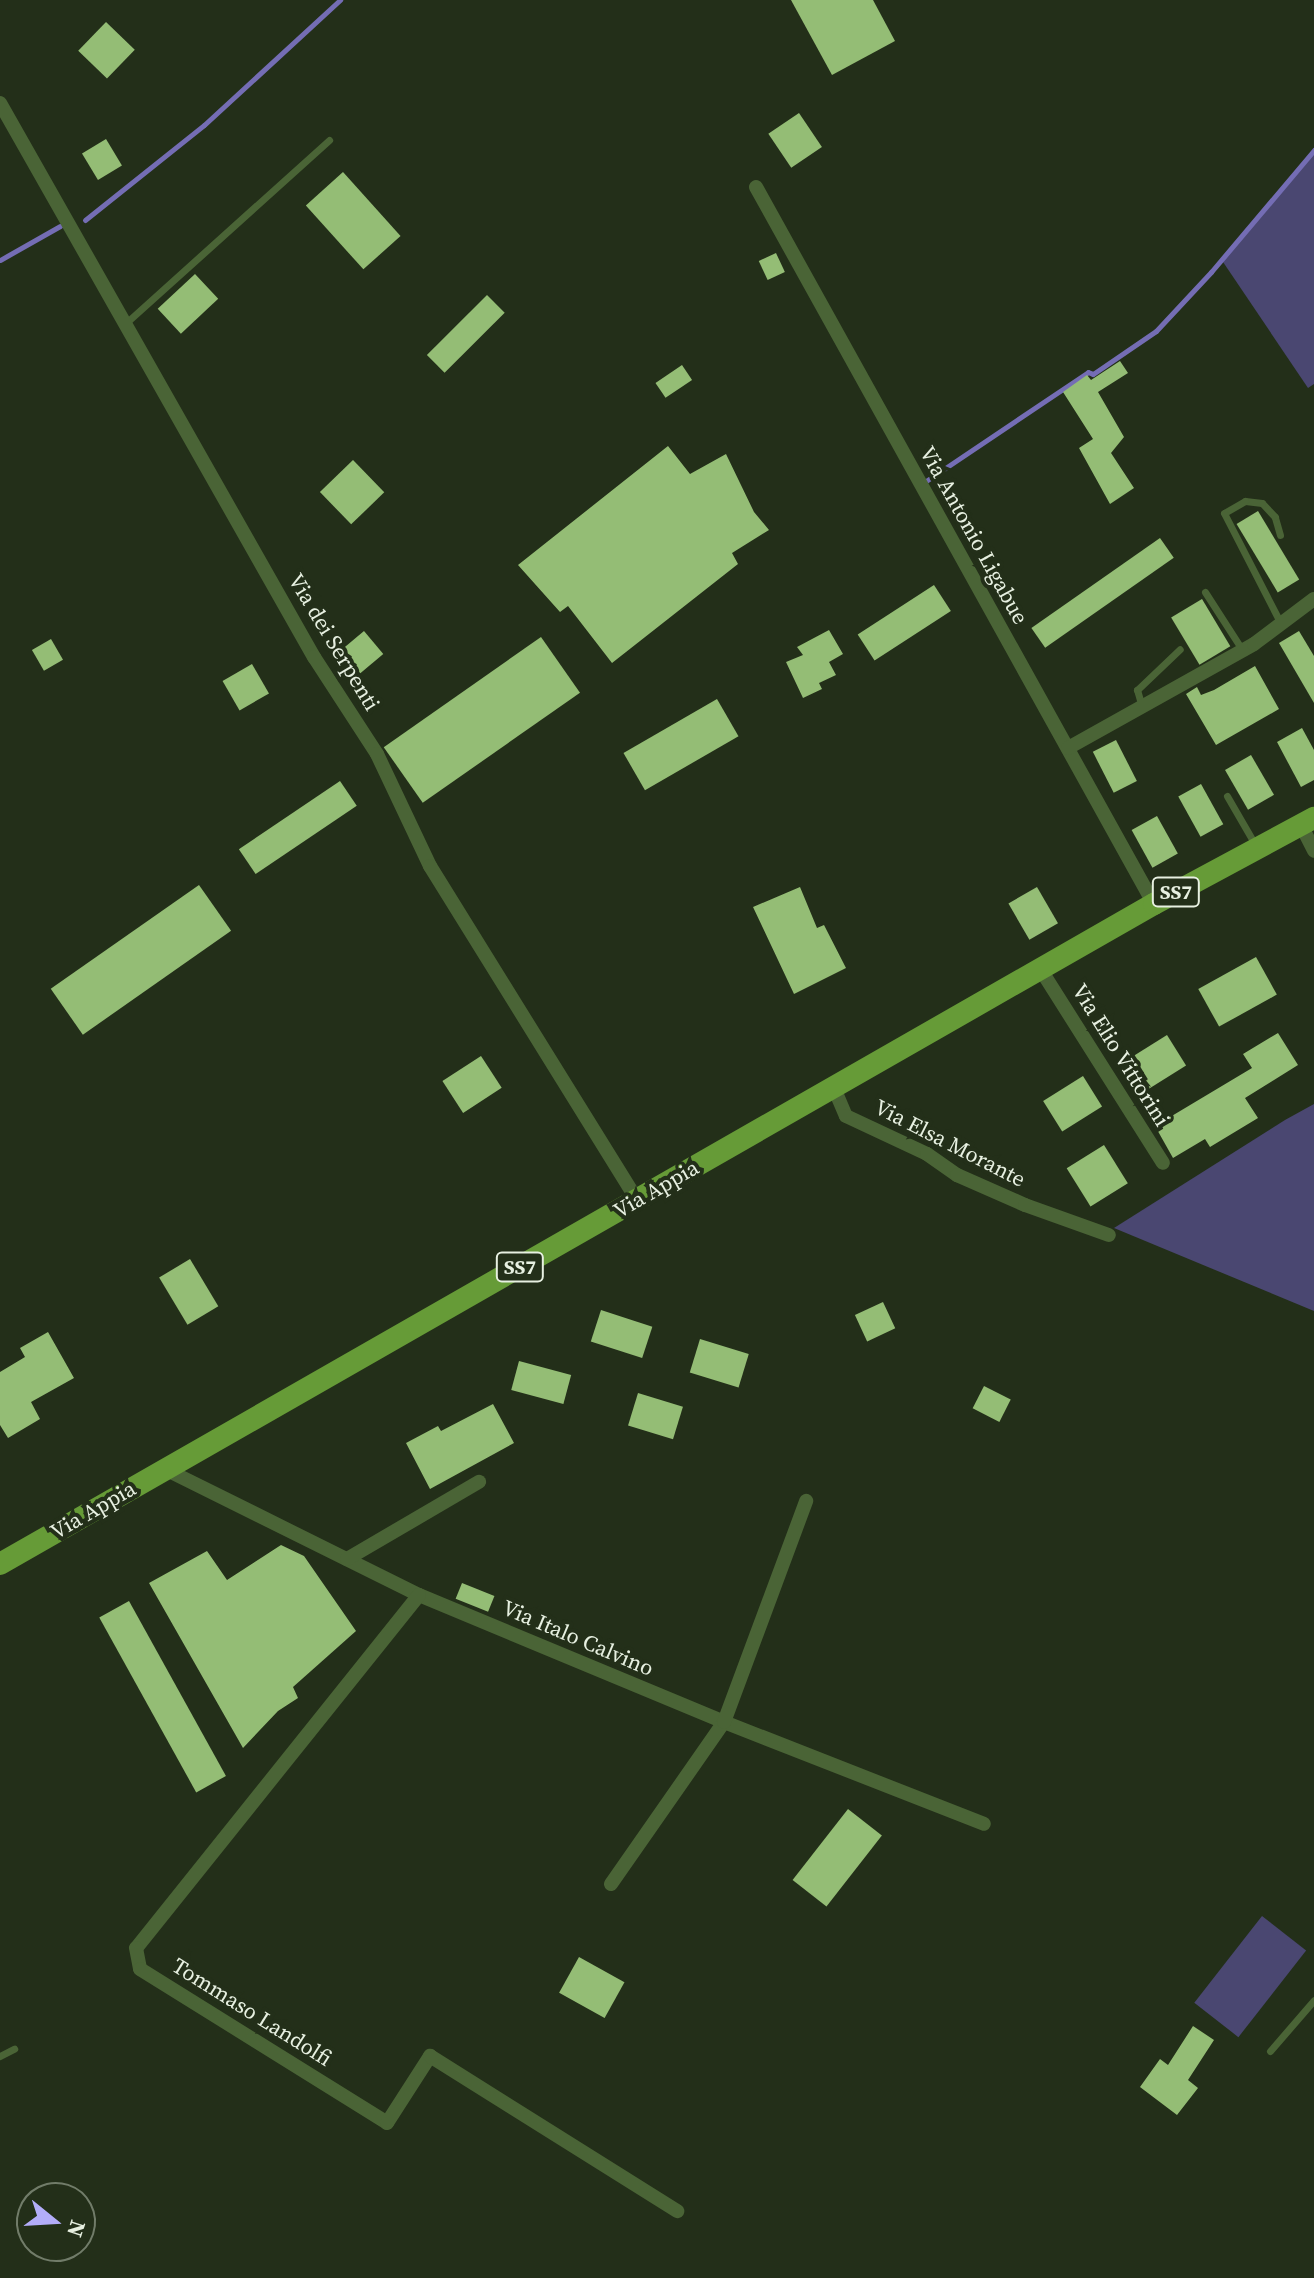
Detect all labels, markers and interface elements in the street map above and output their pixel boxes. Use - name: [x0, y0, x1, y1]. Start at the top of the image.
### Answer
- street label: Via Antonio Ligabue: [914, 441, 1034, 629]
- street label: Via dei Serpenti: [283, 569, 385, 715]
- road number: SS7: [1150, 876, 1202, 908]
- street label: Via Elio Vittorini: [1066, 979, 1176, 1131]
- street label: Via Elsa Morante: [870, 1094, 1030, 1192]
- street label: Via Appia: [609, 1154, 703, 1224]
- road number: SS7: [494, 1251, 546, 1283]
- street label: Via Appia: [46, 1475, 140, 1545]
- street label: Via Italo Calvino: [498, 1594, 658, 1682]
- street label: Tommaso Landolfi: [167, 1952, 337, 2072]
- north arrow: [16, 2182, 96, 2262]
- text: N: [60, 2217, 94, 2241]

